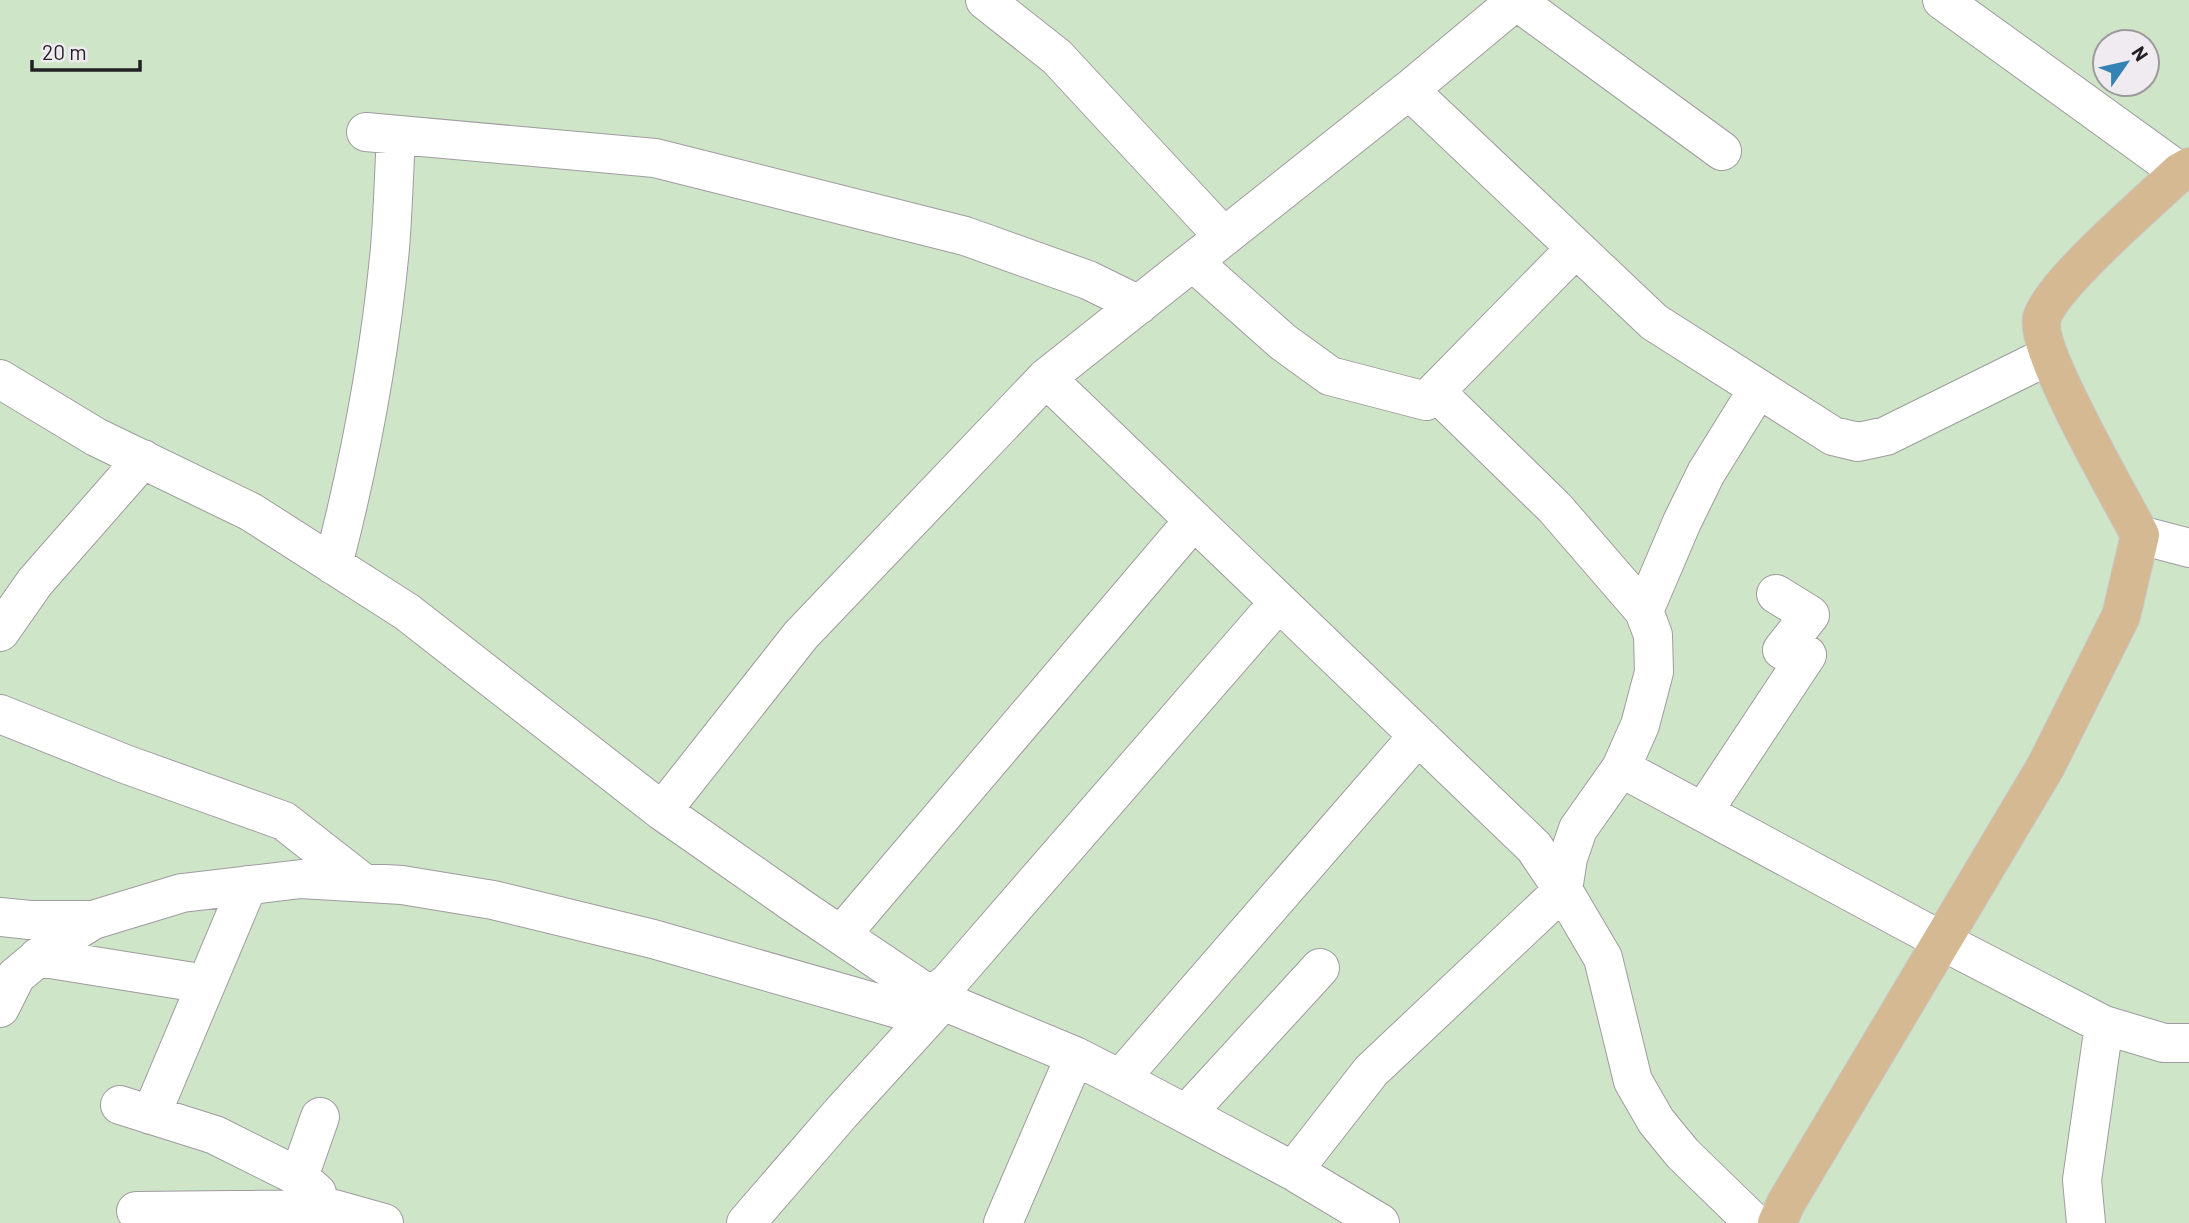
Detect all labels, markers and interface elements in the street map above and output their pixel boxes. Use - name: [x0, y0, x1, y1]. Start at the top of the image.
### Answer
- scale bar: [32, 28, 140, 72]
- north arrow: [2091, 28, 2161, 98]
- text: 20 m: [42, 39, 87, 64]
- text: N: [2127, 42, 2154, 65]

